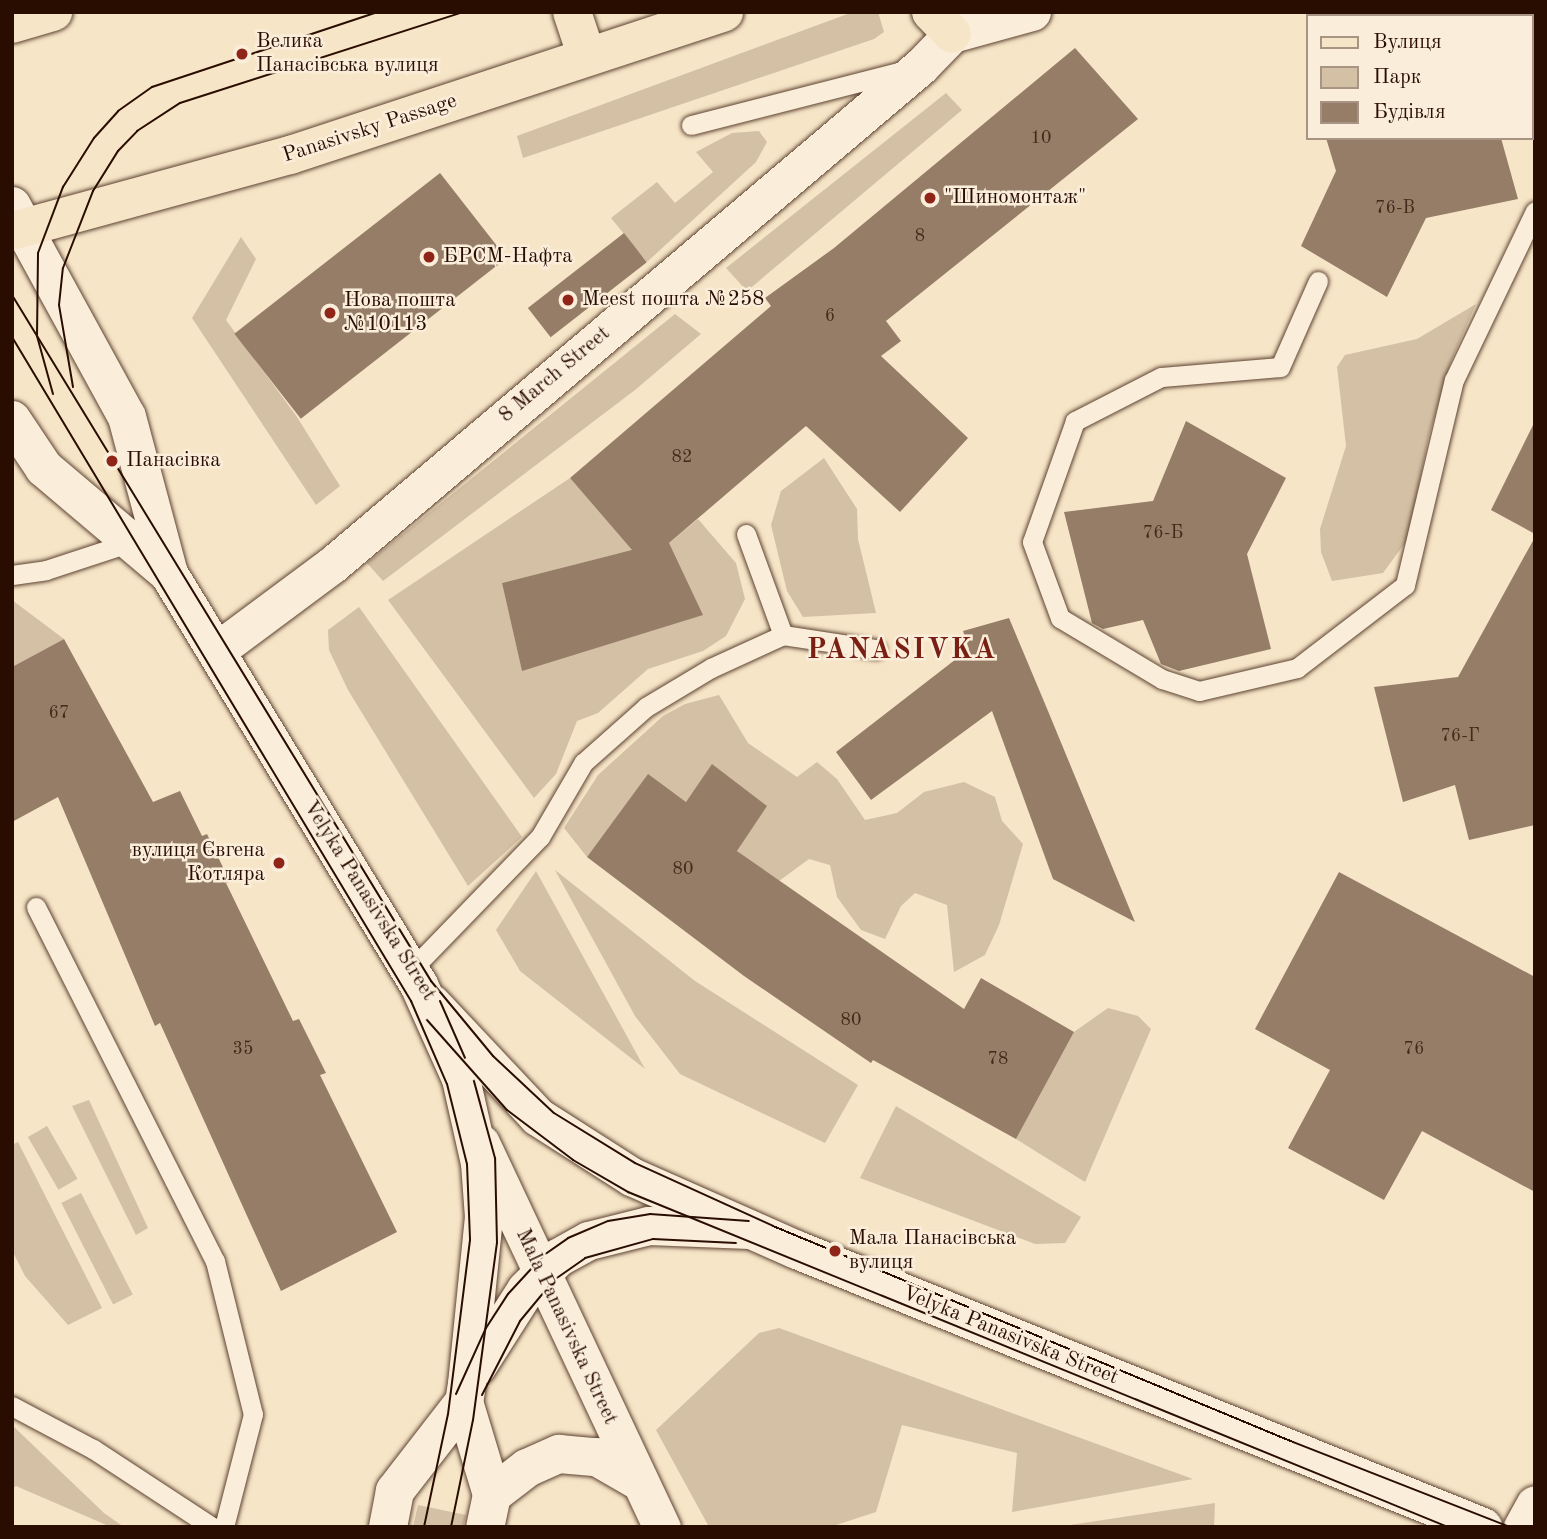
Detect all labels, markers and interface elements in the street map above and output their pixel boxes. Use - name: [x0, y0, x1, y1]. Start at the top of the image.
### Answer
- legend: [1306, 14, 1533, 140]
- place label: Велика Панасівська вулиця: [256, 29, 439, 79]
- text: Вулиця: [1373, 32, 1442, 53]
- marker: Велика Панасівська вулиця: [234, 46, 250, 62]
- text: Парк: [1373, 67, 1421, 88]
- street label: Panasivsky Passage: [280, 89, 460, 169]
- text: Будівля: [1373, 102, 1446, 123]
- house number: 10: [1031, 127, 1051, 149]
- place label: "Шиномонтаж": [944, 185, 1086, 211]
- marker: "Шиномонтаж": [922, 190, 938, 206]
- house number: 76-В: [1375, 197, 1415, 219]
- house number: 8: [915, 225, 925, 247]
- place label: БРСМ-Нафта: [443, 244, 573, 270]
- marker: БРСМ-Нафта: [421, 249, 437, 265]
- place label: Meest пошта №258: [582, 287, 764, 313]
- place label: Нова пошта №10113: [344, 288, 456, 338]
- marker: Meest пошта №258: [560, 292, 576, 308]
- marker: Нова пошта №10113: [322, 305, 338, 321]
- house number: 6: [825, 305, 835, 327]
- street label: 8 March Street: [495, 321, 615, 429]
- house number: 82: [672, 446, 692, 468]
- place label: Панасівка: [126, 448, 221, 474]
- marker: Панасівка: [104, 453, 120, 469]
- house number: 76-Б: [1143, 522, 1183, 544]
- district label: PANASIVKA: [808, 634, 996, 668]
- house number: 67: [49, 702, 69, 724]
- house number: 76-Г: [1440, 725, 1480, 747]
- street label: Velyka Panasivska Street: [297, 796, 441, 1006]
- place label: вулиця Євгена Котляра: [132, 838, 265, 888]
- marker: вулиця Євгена Котляра: [271, 855, 287, 871]
- house number: 80: [673, 858, 693, 880]
- house number: 80: [841, 1009, 861, 1031]
- house number: 35: [233, 1038, 253, 1060]
- house number: 76: [1404, 1038, 1424, 1060]
- house number: 78: [988, 1048, 1008, 1070]
- street label: Mala Panasivska Street: [510, 1225, 622, 1429]
- place label: Мала Панасівська вулиця: [849, 1226, 1016, 1276]
- marker: Мала Панасівська вулиця: [827, 1243, 843, 1259]
- street label: Velyka Panasivska Street: [898, 1281, 1122, 1391]

